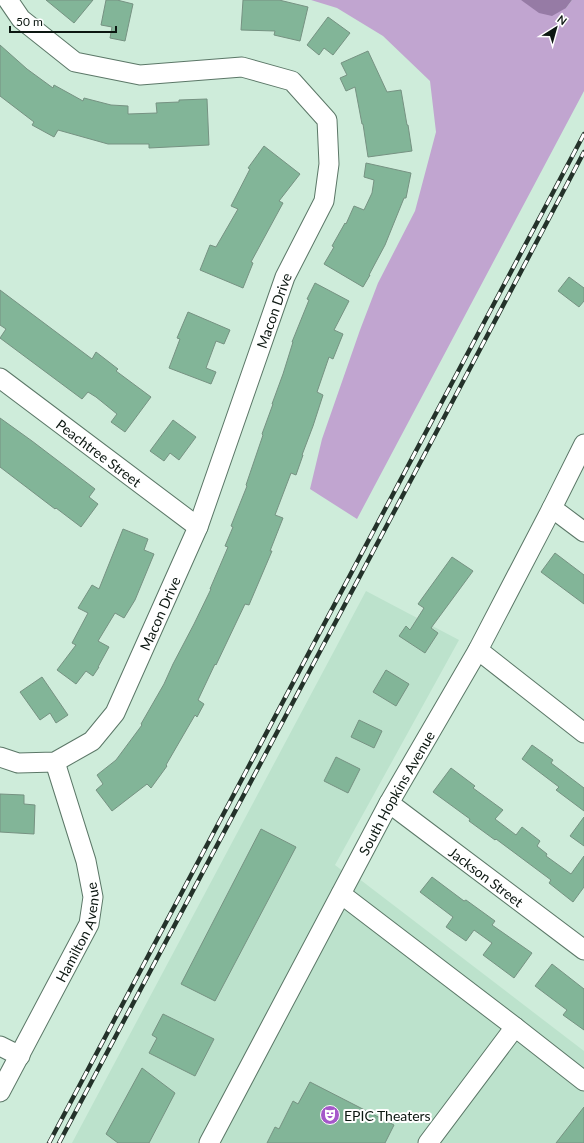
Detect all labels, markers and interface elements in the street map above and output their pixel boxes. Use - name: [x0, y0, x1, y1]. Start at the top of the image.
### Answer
- scale bar: [10, 8, 116, 34]
- north arrow: [536, 8, 576, 48]
- text: N: [555, 12, 570, 27]
- text: 50 m: [16, 14, 43, 29]
- street label: Macon Drive: [252, 269, 295, 350]
- street label: Peachtree Street: [53, 415, 145, 490]
- street label: Macon Drive: [136, 574, 183, 653]
- street label: South Hopkins Avenue: [354, 728, 438, 858]
- street label: Jackson Street: [446, 843, 527, 910]
- street label: Hamilton Avenue: [51, 881, 101, 985]
- theatre icon: EPIC Theaters: [319, 1104, 341, 1126]
- place label: EPIC Theaters: [344, 1107, 431, 1124]

